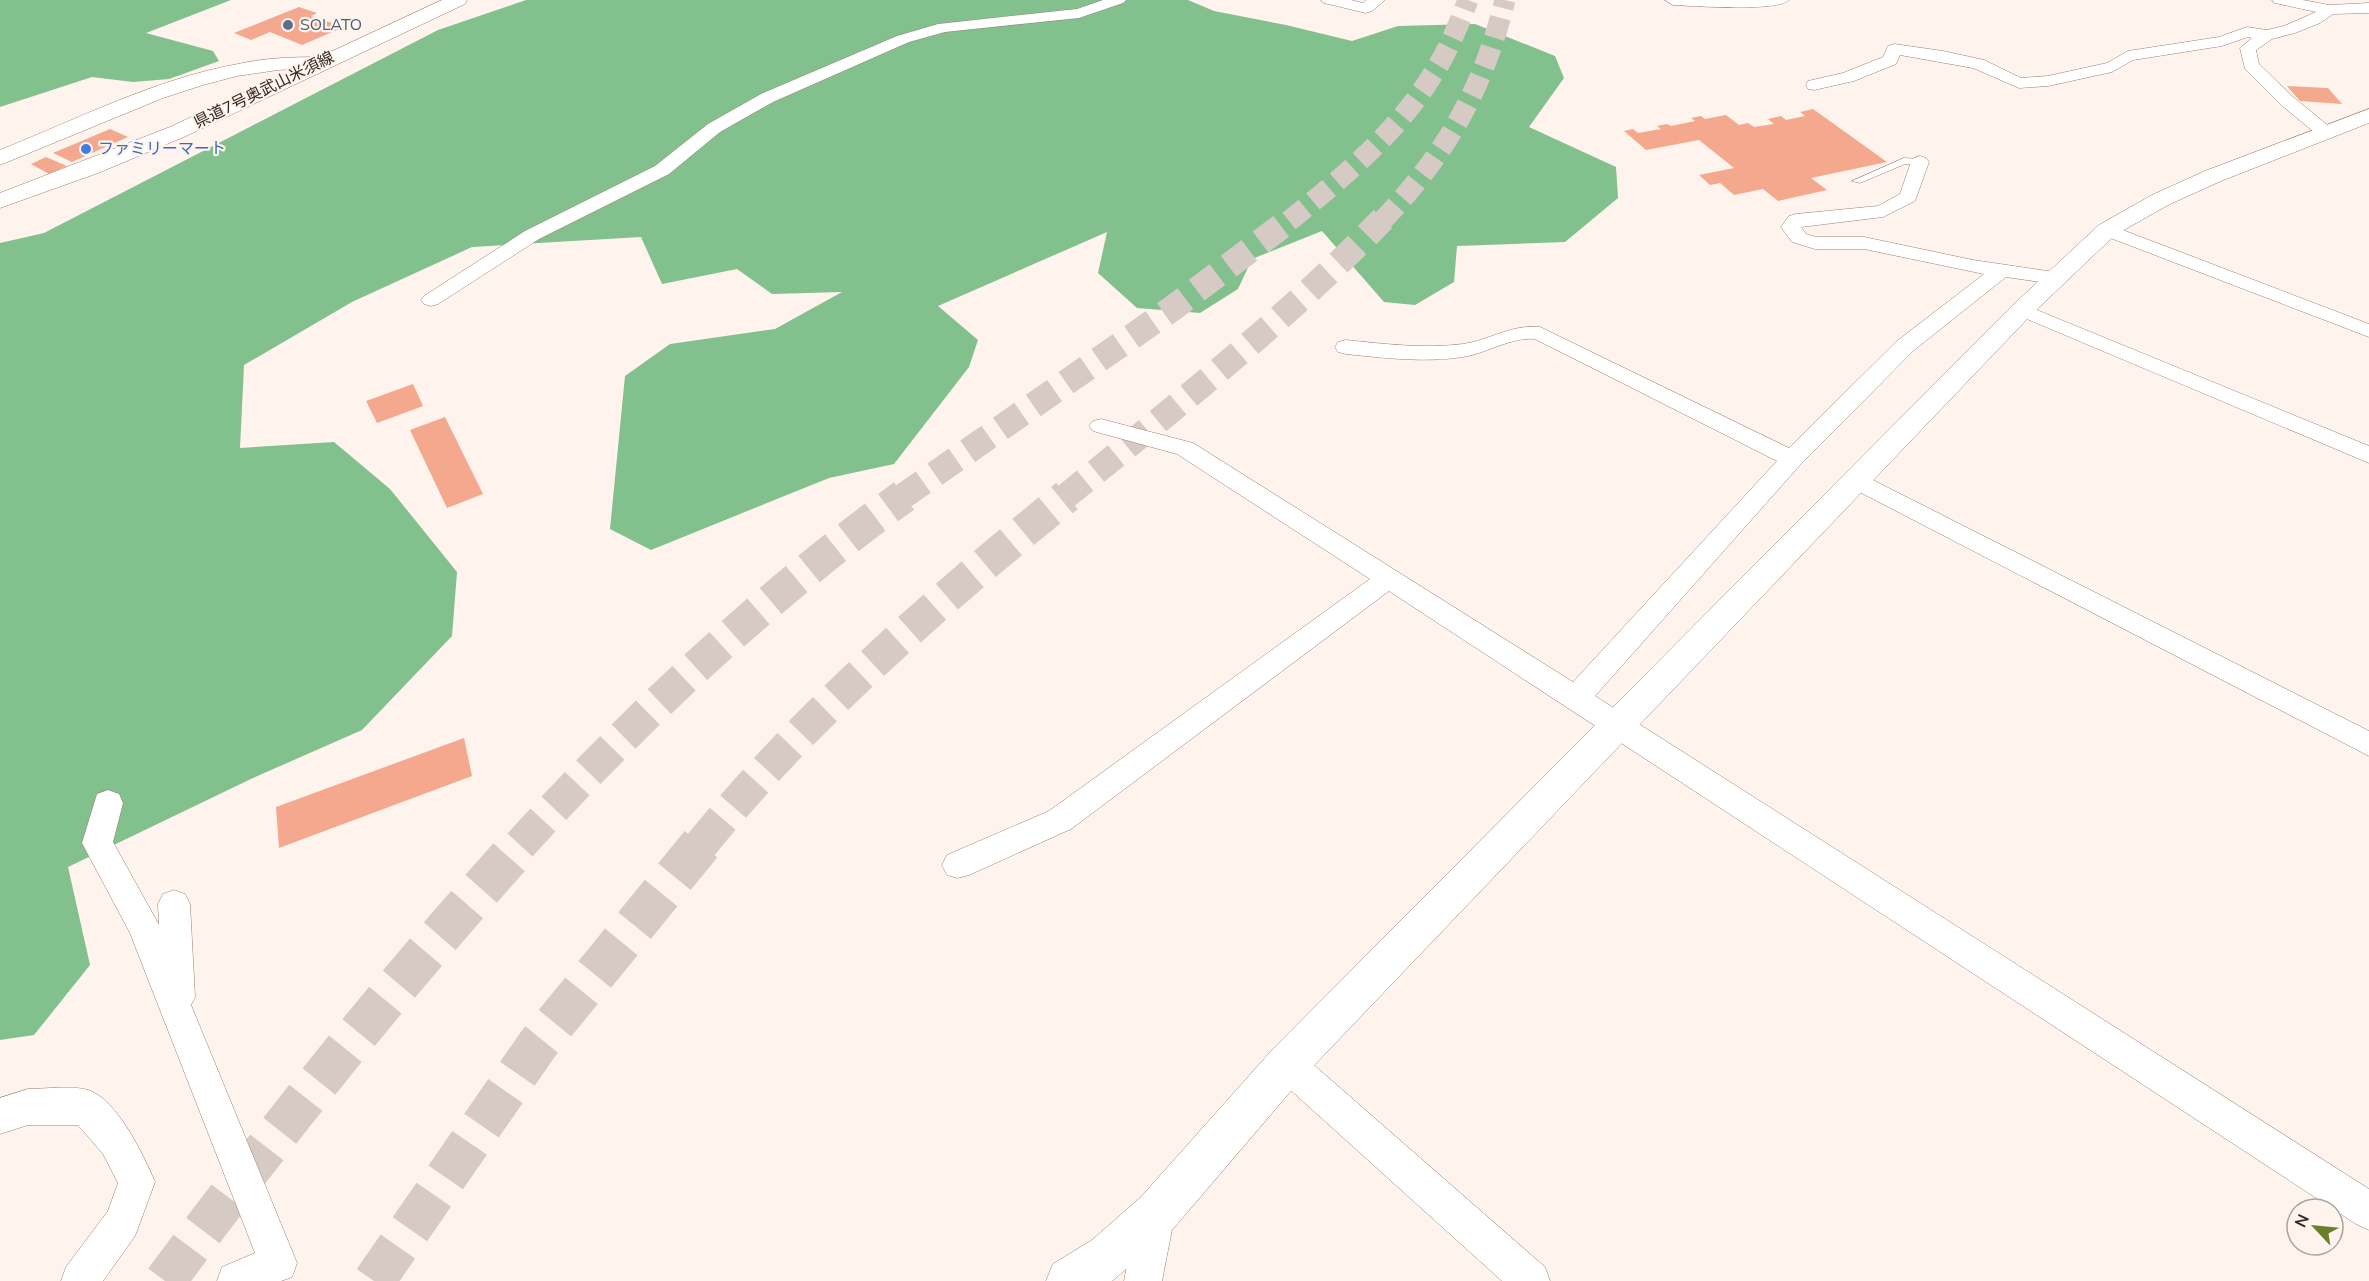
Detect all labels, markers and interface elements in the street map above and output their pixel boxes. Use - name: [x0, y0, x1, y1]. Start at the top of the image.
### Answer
- place label: SOLATO: [300, 14, 362, 36]
- marker: SOLATO: [281, 18, 295, 32]
- street label: 県道7号奥武山米須線: [190, 46, 338, 134]
- place label: ファミリーマート: [98, 138, 226, 160]
- marker: ファミリーマート: [79, 142, 93, 156]
- north arrow: [2285, 1197, 2345, 1257]
- text: N: [2290, 1211, 2315, 1231]

